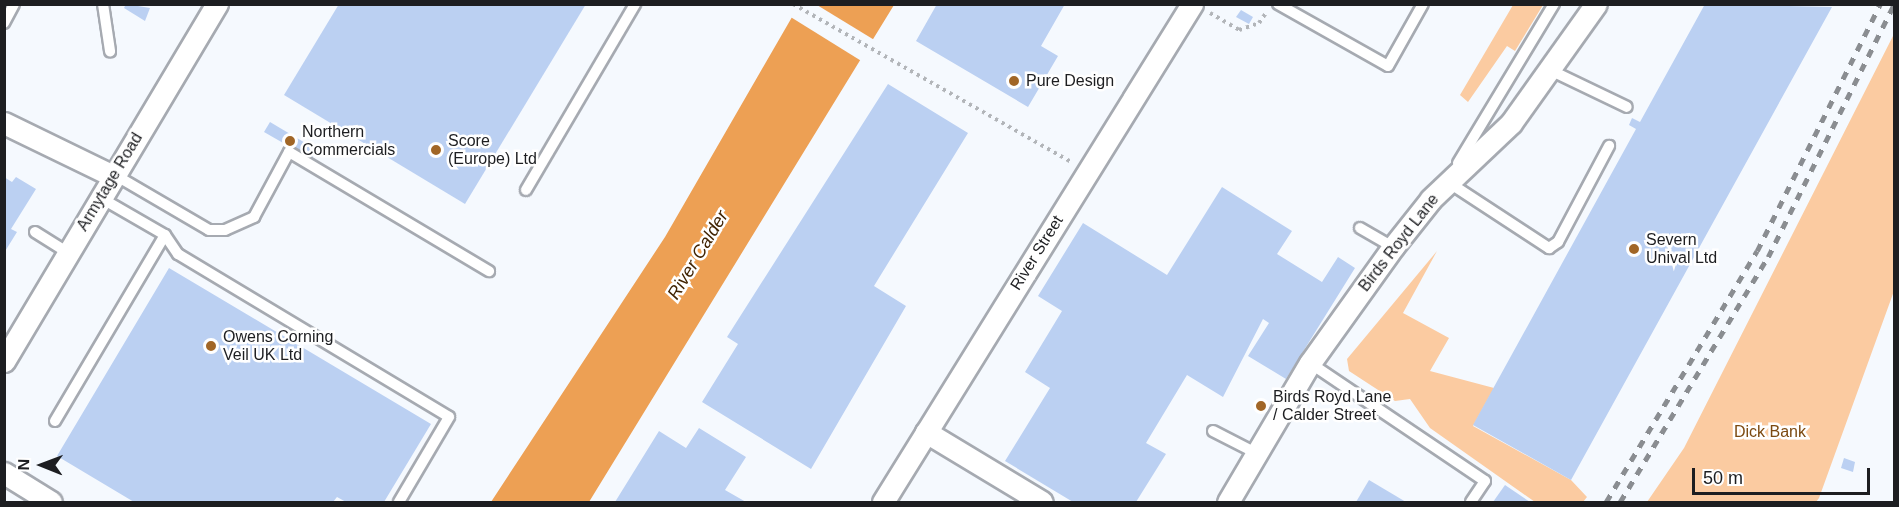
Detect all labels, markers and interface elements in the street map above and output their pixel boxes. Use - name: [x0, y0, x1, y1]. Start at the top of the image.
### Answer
- place label: Pure Design: [1026, 71, 1114, 91]
- marker: Pure Design: [1007, 74, 1021, 88]
- place label: Northern Commercials: [302, 122, 395, 160]
- street label: Armytage Road: [73, 129, 147, 235]
- place label: Score (Europe) Ltd: [448, 131, 537, 169]
- marker: Northern Commercials: [283, 134, 297, 148]
- marker: Score (Europe) Ltd: [429, 143, 443, 157]
- street label: Birds Royd Lane: [1355, 190, 1443, 296]
- water label: River Calder: [663, 207, 733, 303]
- street label: River Street: [1006, 212, 1068, 294]
- place label: Severn Unival Ltd: [1646, 230, 1717, 268]
- marker: Severn Unival Ltd: [1627, 242, 1641, 256]
- place label: Owens Corning Veil UK Ltd: [223, 327, 333, 365]
- marker: Owens Corning Veil UK Ltd: [204, 339, 218, 353]
- place label: Birds Royd Lane / Calder Street: [1273, 387, 1391, 425]
- marker: Birds Royd Lane / Calder Street: [1254, 399, 1268, 413]
- park label: Dick Bank: [1734, 422, 1806, 442]
- north arrow: [12, 435, 72, 495]
- scale bar: [1695, 456, 1874, 494]
- text: N: [15, 459, 32, 471]
- text: 50 m: [1703, 468, 1743, 488]

